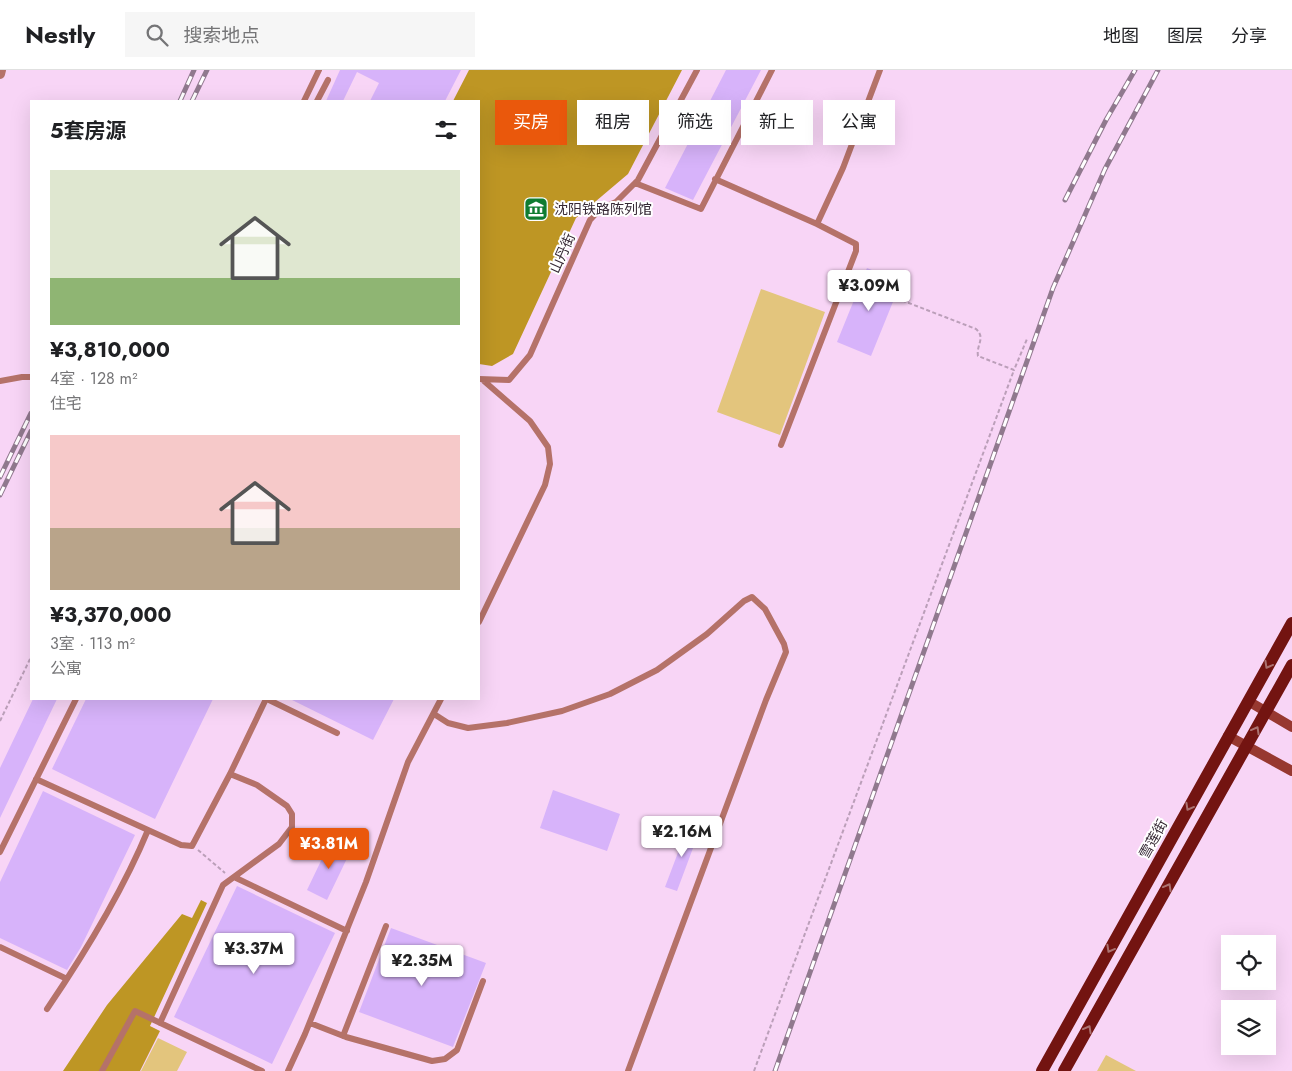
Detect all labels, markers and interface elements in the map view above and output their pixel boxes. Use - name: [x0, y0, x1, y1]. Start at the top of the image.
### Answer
- search box: [125, 12, 475, 57]
- text: Nestly: [25, 17, 95, 52]
- icon: search: [143, 21, 171, 49]
- text: 搜索地点: [183, 22, 259, 49]
- text: 地图: [1103, 23, 1139, 49]
- text: 图层: [1167, 23, 1203, 49]
- text: 分享: [1231, 23, 1267, 49]
- chip: 买房: [495, 100, 567, 145]
- chip: 租房: [577, 100, 649, 145]
- chip: 筛选: [659, 100, 731, 145]
- chip: 新上: [741, 100, 813, 145]
- chip: 公寓: [823, 100, 895, 145]
- text: 5套房源: [50, 116, 127, 146]
- icon: filters: [432, 116, 460, 144]
- museum icon: 沈阳铁路陈列馆: [523, 196, 549, 222]
- place label: 沈阳铁路陈列馆: [554, 199, 652, 219]
- icon: home: [210, 203, 300, 293]
- street label: 山丹街: [544, 230, 580, 276]
- pin: ¥3.09M: [828, 270, 910, 312]
- text: ¥3.09M: [838, 274, 900, 297]
- text: ¥3,810,000: [50, 335, 170, 365]
- text: 4室 · 128 m²: [50, 367, 138, 390]
- text: 住宅: [50, 392, 82, 415]
- icon: home: [210, 468, 300, 558]
- text: ¥3,370,000: [50, 600, 171, 630]
- text: 3室 · 113 m²: [50, 632, 135, 655]
- text: 公寓: [50, 657, 82, 680]
- one-way arrow: [1265, 660, 1275, 669]
- one-way arrow: [1250, 726, 1260, 735]
- one-way arrow: [1185, 802, 1195, 811]
- pin: ¥2.16M: [641, 816, 723, 858]
- street label: 雪莲街: [1134, 816, 1172, 862]
- text: ¥2.16M: [652, 820, 712, 843]
- pin: ¥3.81M: [288, 828, 370, 870]
- text: ¥3.81M: [300, 832, 358, 855]
- one-way arrow: [1161, 883, 1171, 892]
- pin: ¥3.37M: [213, 932, 295, 975]
- map controls: [1221, 935, 1276, 1055]
- button: locate: [1221, 935, 1276, 990]
- text: ¥3.37M: [224, 937, 284, 960]
- pin: ¥2.35M: [381, 944, 463, 987]
- one-way arrow: [1106, 944, 1116, 953]
- text: ¥2.35M: [392, 949, 452, 972]
- button: layers: [1221, 1000, 1276, 1055]
- one-way arrow: [1082, 1025, 1092, 1034]

